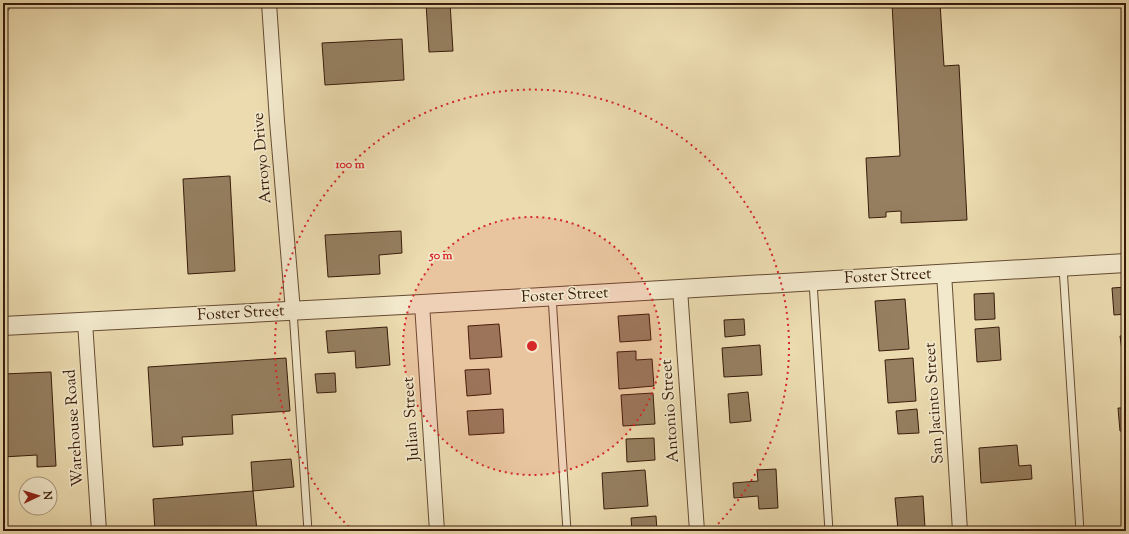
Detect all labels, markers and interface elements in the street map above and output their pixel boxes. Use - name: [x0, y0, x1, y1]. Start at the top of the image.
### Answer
- street label: Arroyo Drive: [248, 112, 278, 204]
- text: 100 m: [334, 156, 365, 174]
- text: 50 m: [429, 247, 453, 265]
- street label: Foster Street: [844, 263, 933, 291]
- street label: Foster Street: [521, 282, 610, 310]
- street label: Foster Street: [197, 300, 286, 328]
- centre of rings: [525, 339, 539, 353]
- street label: San Jacinto Street: [919, 341, 951, 464]
- street label: Antonio Street: [656, 358, 686, 464]
- street label: Warehouse Road: [59, 368, 91, 488]
- street label: Julian Street: [398, 376, 426, 463]
- north arrow: [18, 476, 58, 516]
- text: N: [39, 489, 55, 501]

